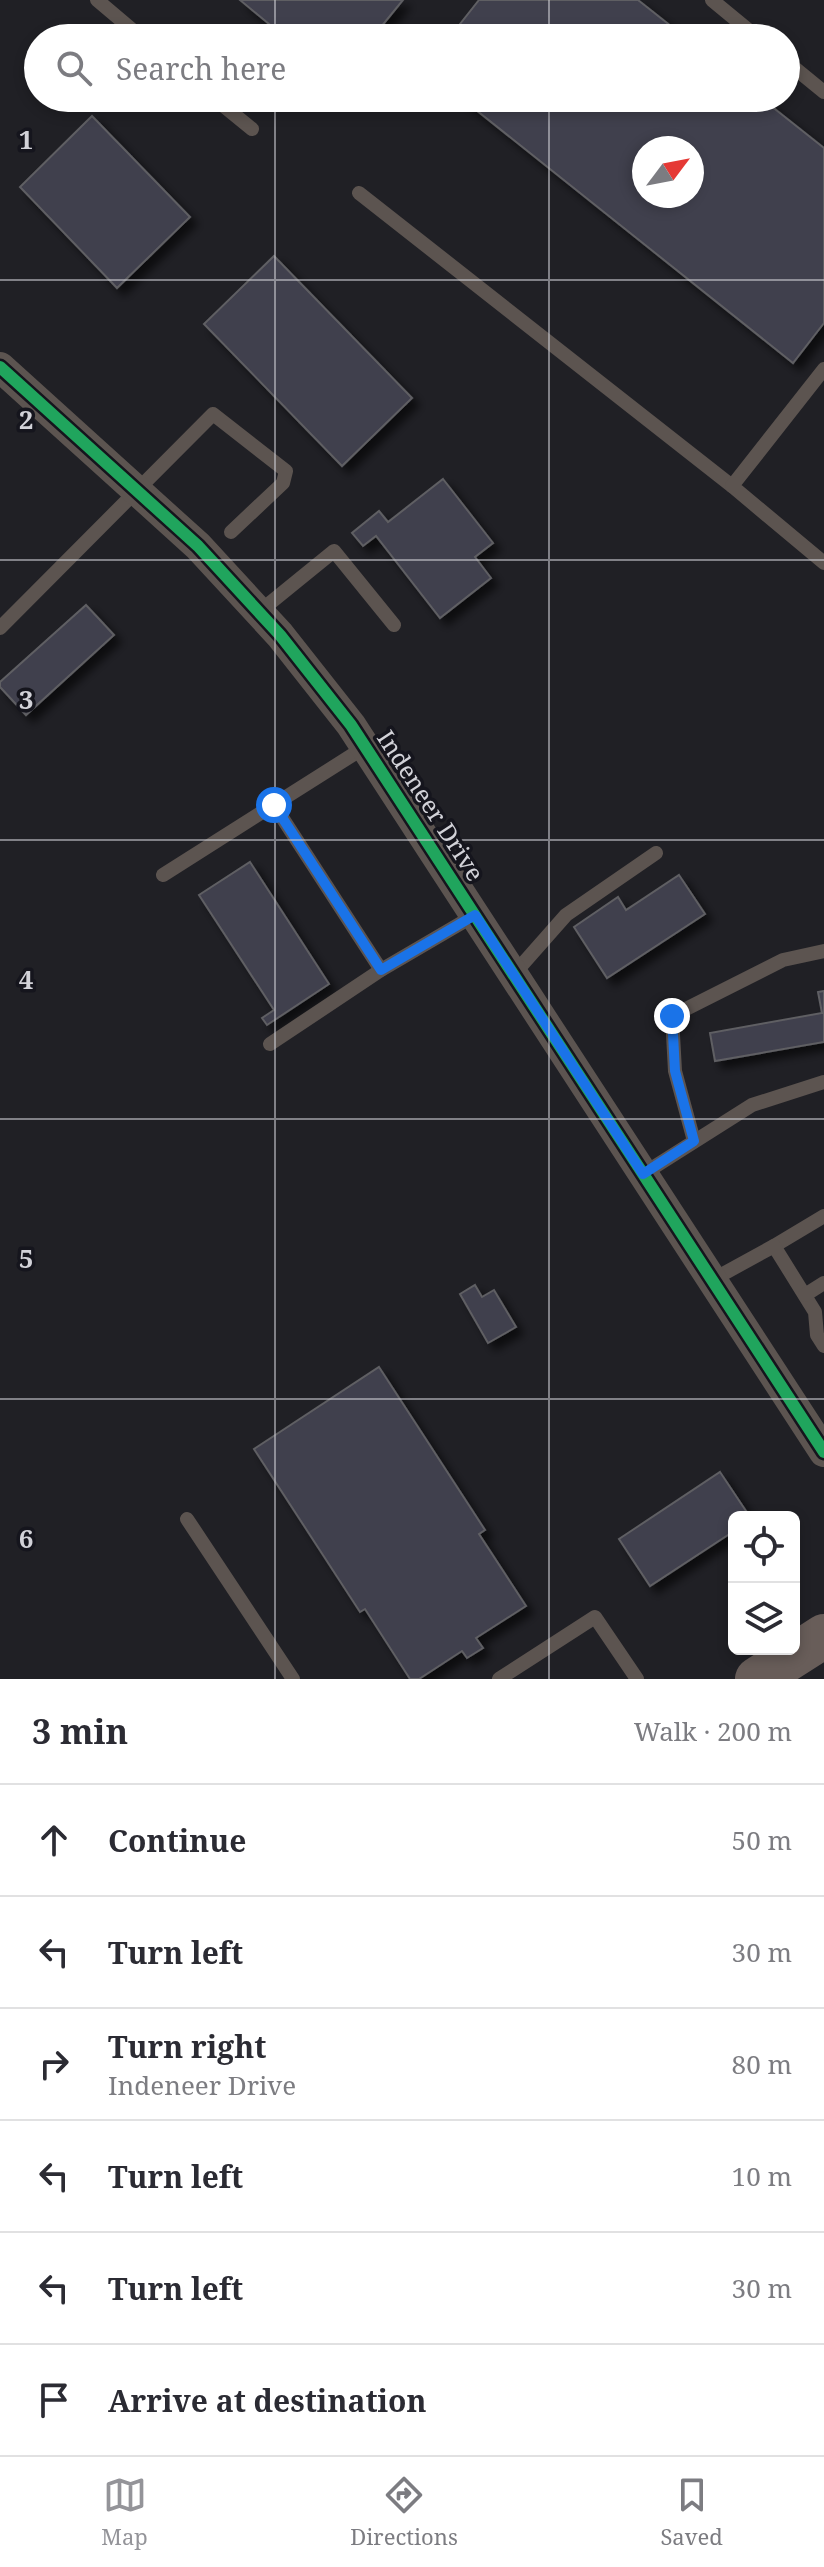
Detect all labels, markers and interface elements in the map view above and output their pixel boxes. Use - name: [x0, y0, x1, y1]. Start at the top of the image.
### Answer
- search box: [24, 24, 800, 112]
- icon: search: [52, 46, 96, 90]
- text: Search here: [116, 48, 286, 89]
- text: 1: [19, 121, 33, 157]
- north arrow: [632, 136, 704, 208]
- text: 2: [19, 401, 33, 437]
- text: 3: [19, 681, 33, 717]
- street label: Indeneer Drive: [370, 723, 492, 887]
- route start: [256, 787, 292, 823]
- text: 4: [19, 961, 34, 997]
- route end: [654, 998, 690, 1034]
- text: 5: [19, 1240, 33, 1276]
- map controls: [728, 1511, 800, 1655]
- button: locate: [728, 1511, 800, 1583]
- text: 6: [19, 1520, 33, 1556]
- button: layers: [728, 1583, 800, 1655]
- text: 3 min: [32, 1708, 128, 1754]
- text: Walk · 200 m: [634, 1713, 792, 1749]
- icon: ahead: [32, 1818, 76, 1862]
- text: Continue: [108, 1820, 246, 1861]
- text: 50 m: [732, 1822, 792, 1858]
- icon: left: [32, 1930, 76, 1974]
- text: Turn left: [108, 1932, 243, 1973]
- text: 30 m: [732, 1934, 792, 1970]
- text: Turn right: [108, 2026, 266, 2067]
- icon: right: [32, 2042, 76, 2086]
- text: 80 m: [732, 2046, 792, 2082]
- text: Indeneer Drive: [108, 2067, 296, 2103]
- icon: left: [32, 2154, 76, 2198]
- text: Turn left: [108, 2156, 243, 2197]
- text: 10 m: [732, 2158, 792, 2194]
- icon: left: [32, 2266, 76, 2310]
- text: Turn left: [108, 2268, 243, 2309]
- text: 30 m: [732, 2270, 792, 2306]
- icon: arrive: [32, 2378, 76, 2422]
- text: Arrive at destination: [108, 2380, 427, 2421]
- tab: Map: [101, 2473, 148, 2551]
- tab: Directions: [350, 2473, 458, 2551]
- tab: Saved: [660, 2473, 723, 2551]

